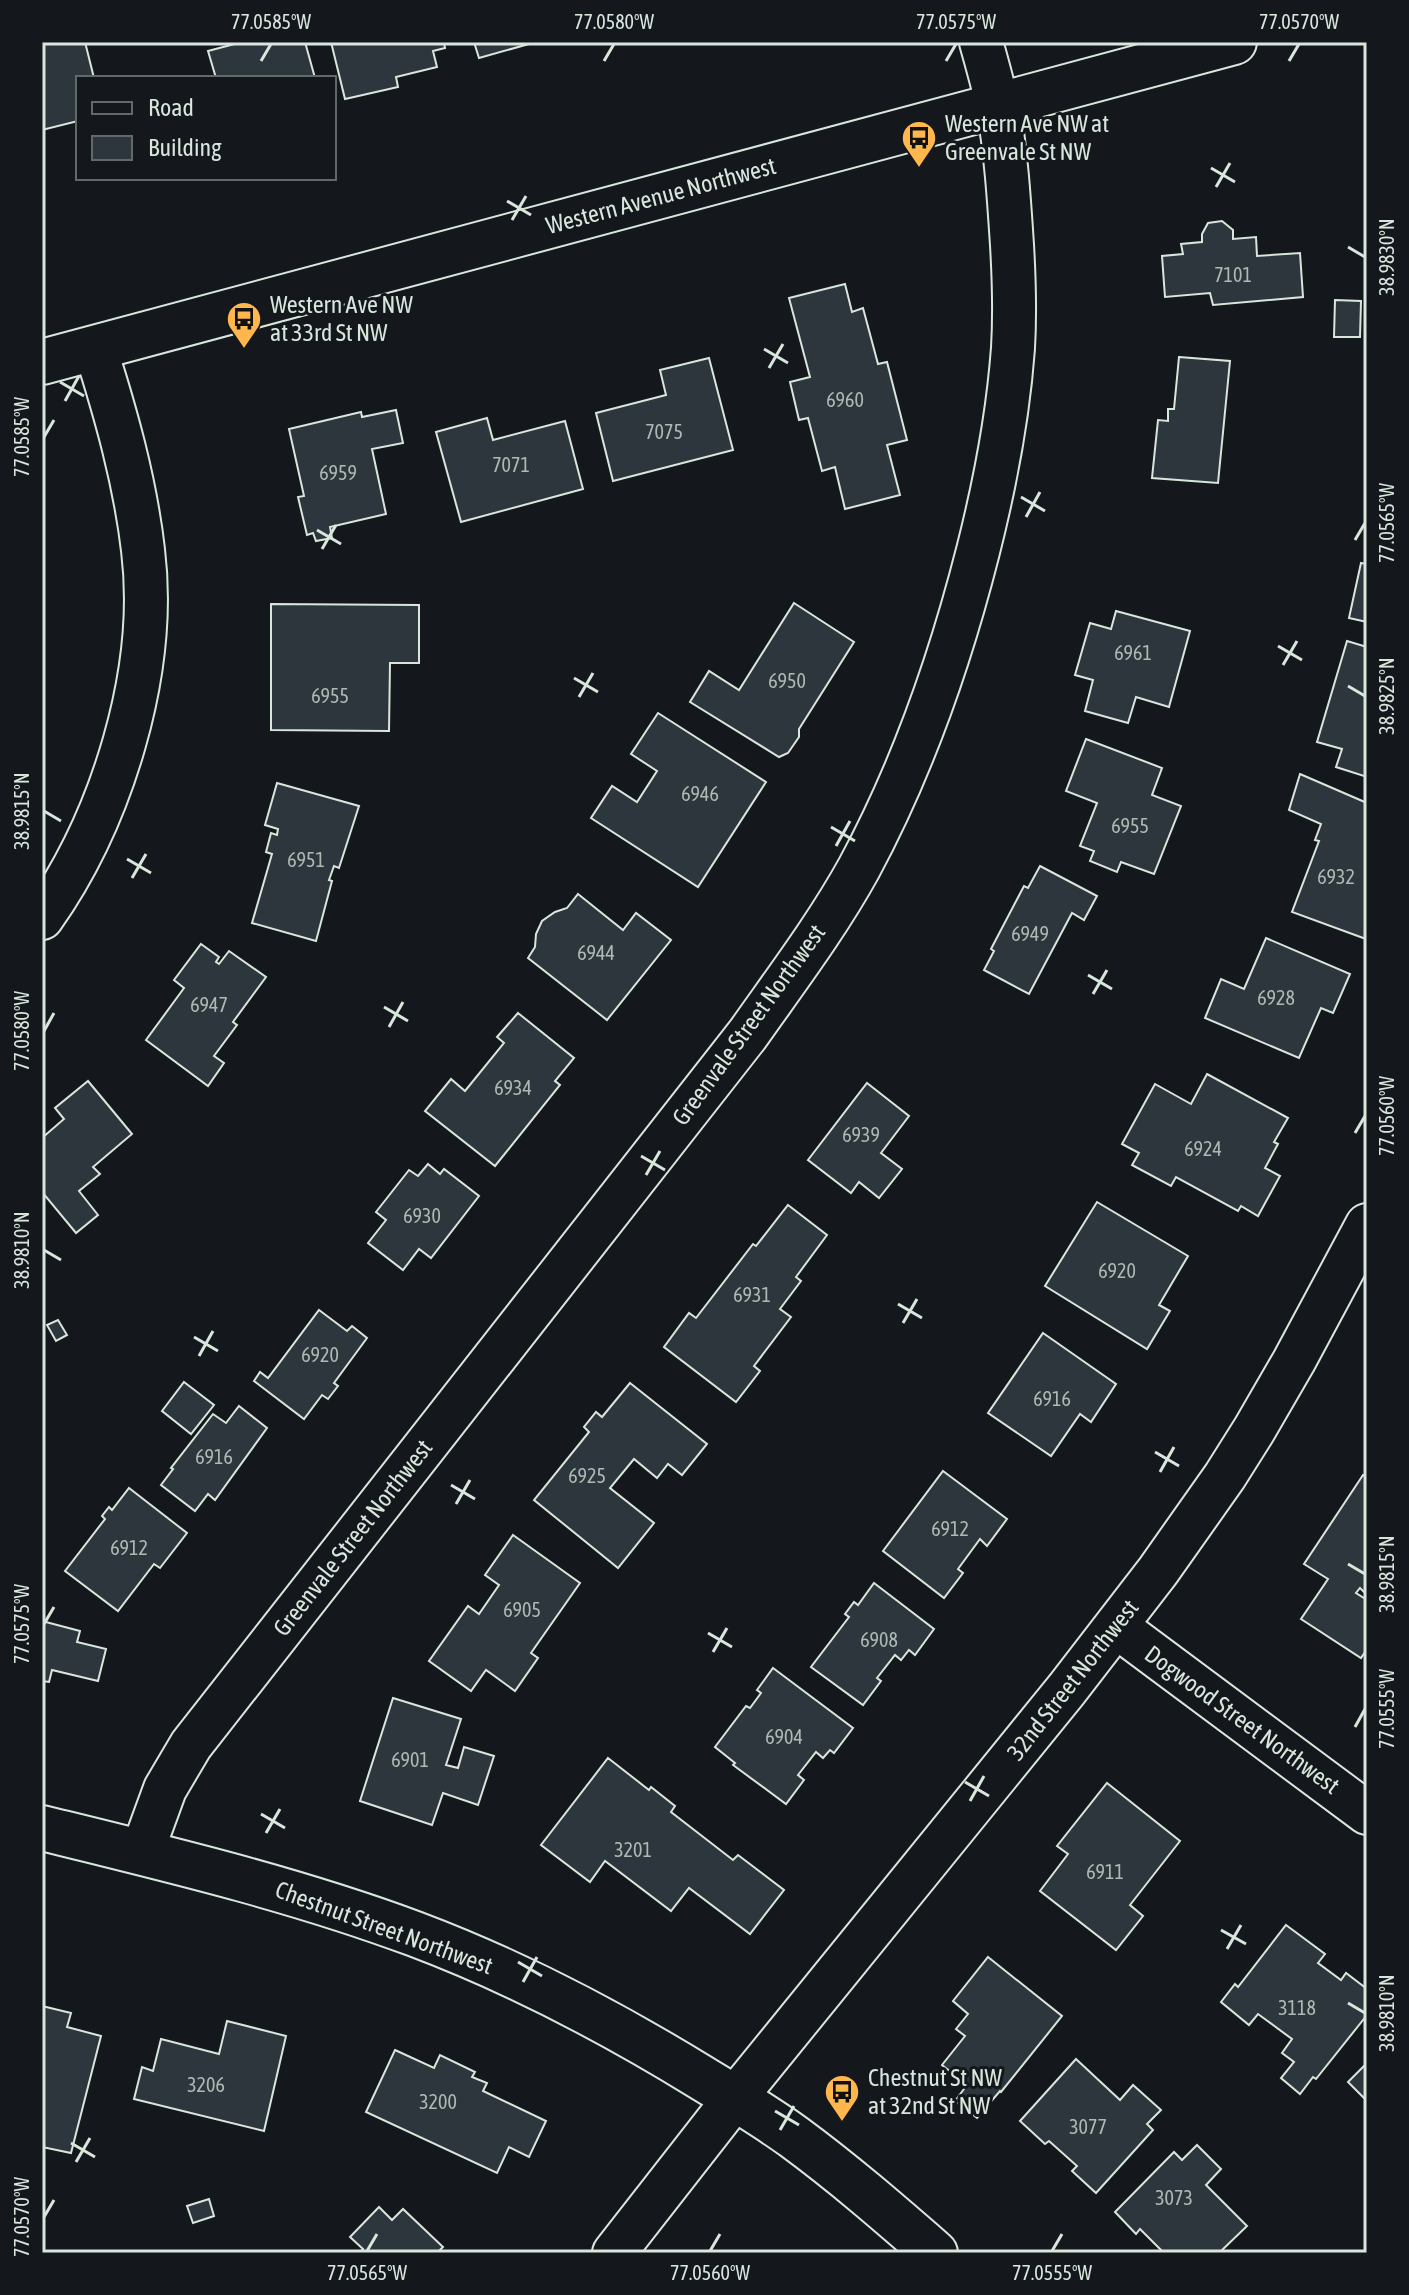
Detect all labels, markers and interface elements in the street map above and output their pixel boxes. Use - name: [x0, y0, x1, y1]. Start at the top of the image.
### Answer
- text: 77.0585°W: [231, 10, 311, 33]
- text: 77.0580°W: [574, 10, 654, 33]
- text: 77.0575°W: [916, 10, 996, 33]
- text: 77.0570°W: [1259, 10, 1339, 33]
- legend: [76, 76, 336, 180]
- text: Road: [148, 94, 194, 121]
- place label: Western Ave NW at Greenvale St NW: [945, 110, 1109, 165]
- bus stop icon: Western Ave NW at Greenvale St NW: [900, 119, 938, 169]
- text: Building: [148, 134, 222, 161]
- street label: Western Avenue Northwest: [543, 152, 779, 239]
- text: 38.9830°N: [1375, 218, 1398, 296]
- house number: 7101: [1214, 263, 1252, 286]
- place label: Western Ave NW at 33rd St NW: [270, 291, 413, 346]
- bus stop icon: Western Ave NW at 33rd St NW: [225, 300, 263, 350]
- house number: 6960: [826, 388, 864, 411]
- text: 77.0585°W: [10, 397, 33, 477]
- house number: 7075: [645, 420, 683, 443]
- house number: 7071: [492, 453, 530, 476]
- house number: 6959: [319, 461, 357, 484]
- text: 77.0565°W: [1375, 483, 1398, 563]
- house number: 6961: [1114, 641, 1152, 664]
- text: 38.9825°N: [1375, 657, 1398, 735]
- house number: 6950: [768, 669, 806, 692]
- house number: 6955: [311, 684, 349, 707]
- text: 38.9815°N: [10, 772, 33, 850]
- house number: 6946: [681, 782, 719, 805]
- house number: 6955: [1111, 814, 1149, 837]
- house number: 6951: [287, 848, 325, 871]
- house number: 6932: [1317, 865, 1355, 888]
- street label: Greenvale Street Northwest: [667, 919, 831, 1130]
- house number: 6949: [1011, 922, 1049, 945]
- house number: 6944: [577, 941, 615, 964]
- house number: 6928: [1257, 986, 1295, 1009]
- text: 77.0580°W: [10, 991, 33, 1071]
- house number: 6947: [190, 993, 228, 1016]
- house number: 6934: [494, 1076, 532, 1099]
- text: 77.0560°W: [1375, 1076, 1398, 1156]
- house number: 6939: [842, 1123, 880, 1146]
- house number: 6924: [1184, 1137, 1222, 1160]
- house number: 6930: [403, 1204, 441, 1227]
- text: 38.9810°N: [10, 1211, 33, 1289]
- house number: 6920: [1098, 1259, 1136, 1282]
- house number: 6931: [733, 1283, 771, 1306]
- house number: 6920: [301, 1343, 339, 1366]
- house number: 6916: [1033, 1387, 1071, 1410]
- street label: Greenvale Street Northwest: [268, 1434, 438, 1641]
- house number: 6916: [195, 1445, 233, 1468]
- house number: 6925: [568, 1464, 606, 1487]
- house number: 6912: [931, 1517, 969, 1540]
- text: 38.9815°N: [1375, 1535, 1398, 1613]
- house number: 6912: [110, 1536, 148, 1559]
- text: 77.0575°W: [10, 1584, 33, 1664]
- street label: 32nd Street Northwest: [1002, 1594, 1144, 1765]
- house number: 6905: [503, 1598, 541, 1621]
- house number: 6908: [860, 1628, 898, 1651]
- street label: Dogwood Street Northwest: [1140, 1640, 1345, 1799]
- text: 77.0555°W: [1375, 1669, 1398, 1749]
- house number: 6904: [765, 1725, 803, 1748]
- house number: 6901: [391, 1748, 429, 1771]
- house number: 3201: [614, 1838, 652, 1861]
- house number: 6911: [1086, 1860, 1124, 1883]
- street label: Chestnut Street Northwest: [272, 1876, 497, 1979]
- text: 38.9810°N: [1375, 1974, 1398, 2052]
- house number: 3118: [1278, 1996, 1316, 2019]
- place label: Chestnut St NW at 32nd St NW: [868, 2064, 1003, 2119]
- house number: 3206: [187, 2073, 225, 2096]
- bus stop icon: Chestnut St NW at 32nd St NW: [823, 2073, 861, 2123]
- house number: 3200: [419, 2090, 457, 2113]
- house number: 3077: [1069, 2115, 1107, 2138]
- text: 77.0570°W: [10, 2177, 33, 2257]
- house number: 3073: [1155, 2186, 1193, 2209]
- text: 77.0565°W: [327, 2261, 407, 2284]
- text: 77.0560°W: [670, 2261, 750, 2284]
- text: 77.0555°W: [1012, 2261, 1092, 2284]

